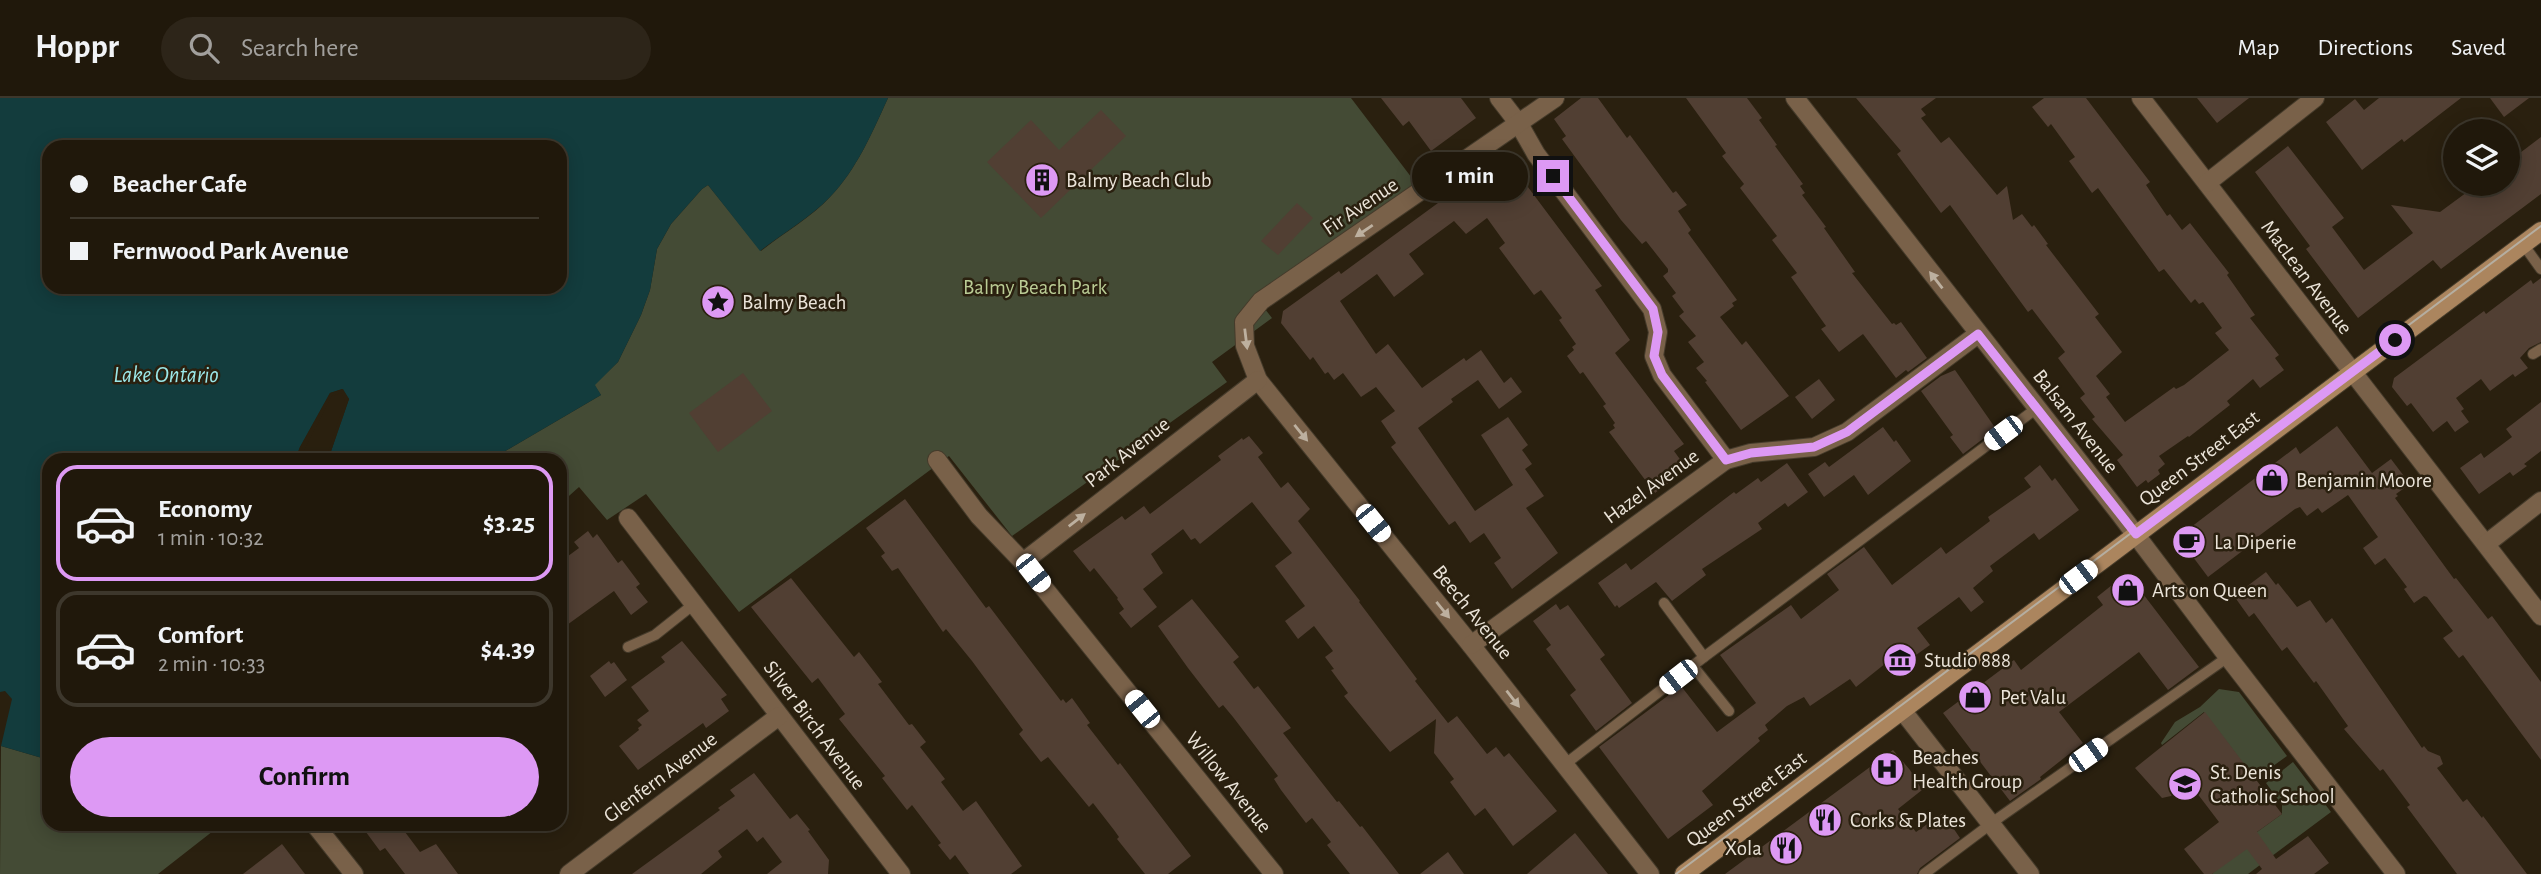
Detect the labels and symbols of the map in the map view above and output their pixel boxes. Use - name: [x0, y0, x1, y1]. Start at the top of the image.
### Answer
- callout: 1 min: [1413, 152, 1528, 200]
- route end: [1537, 160, 1569, 192]
- building icon: Balmy Beach Club: [1023, 161, 1061, 199]
- place label: Balmy Beach Club: [1066, 170, 1212, 191]
- street label: Fir Avenue: [1319, 174, 1402, 239]
- street label: MacLean Avenue: [2257, 216, 2356, 338]
- one-way arrow: [1355, 224, 1373, 238]
- one-way arrow: [1930, 271, 1944, 289]
- park label: Balmy Beach Park: [963, 277, 1107, 298]
- place icon: Balmy Beach: [699, 283, 737, 321]
- place label: Balmy Beach: [742, 292, 846, 313]
- route start: [2379, 324, 2411, 356]
- one-way arrow: [1240, 328, 1251, 350]
- water label: Lake Ontario: [113, 364, 219, 387]
- street label: Balsam Avenue: [2029, 366, 2122, 477]
- street label: Queen Street East: [2135, 406, 2264, 510]
- car: [1980, 412, 2027, 454]
- street label: Park Avenue: [1081, 413, 1174, 492]
- one-way arrow: [1293, 424, 1308, 442]
- street label: Hazel Avenue: [1600, 445, 1703, 528]
- shop icon: Benjamin Moore: [2253, 461, 2291, 499]
- place label: Benjamin Moore: [2296, 470, 2432, 491]
- car: [1352, 500, 1395, 546]
- one-way arrow: [1068, 512, 1086, 527]
- cafe icon: La Diperie: [2170, 523, 2208, 561]
- place label: La Diperie: [2214, 532, 2296, 553]
- car: [1012, 550, 1055, 596]
- car: [2055, 556, 2102, 598]
- street label: Beech Avenue: [1429, 561, 1517, 663]
- shop icon: Arts on Queen: [2109, 571, 2147, 609]
- place label: Arts on Queen: [2152, 580, 2267, 601]
- one-way arrow: [1436, 601, 1451, 619]
- museum icon: Studio 888: [1881, 641, 1919, 679]
- place label: Studio 888: [1924, 650, 2011, 671]
- car: [1655, 656, 1702, 698]
- street label: Silver Birch Avenue: [759, 657, 870, 794]
- shop icon: Pet Valu: [1956, 678, 1994, 716]
- car: [1121, 686, 1164, 732]
- place label: Pet Valu: [2000, 687, 2066, 708]
- one-way arrow: [1506, 690, 1520, 708]
- street label: Glenfern Avenue: [600, 728, 721, 827]
- street label: Willow Avenue: [1182, 728, 1275, 837]
- car: [2065, 734, 2112, 776]
- street label: Queen Street East: [1682, 747, 1811, 851]
- place label: Beaches Health Group: [1912, 747, 2022, 792]
- hospital icon: Beaches Health Group: [1868, 750, 1906, 788]
- place label: St. Denis Catholic School: [2210, 762, 2335, 807]
- school or university icon: St. Denis Catholic School: [2166, 765, 2204, 803]
- restaurant icon: Corks & Plates: [1806, 801, 1844, 839]
- place label: Corks & Plates: [1850, 810, 1966, 831]
- restaurant icon: Xola: [1767, 829, 1805, 867]
- place label: Xola: [1725, 838, 1762, 859]

